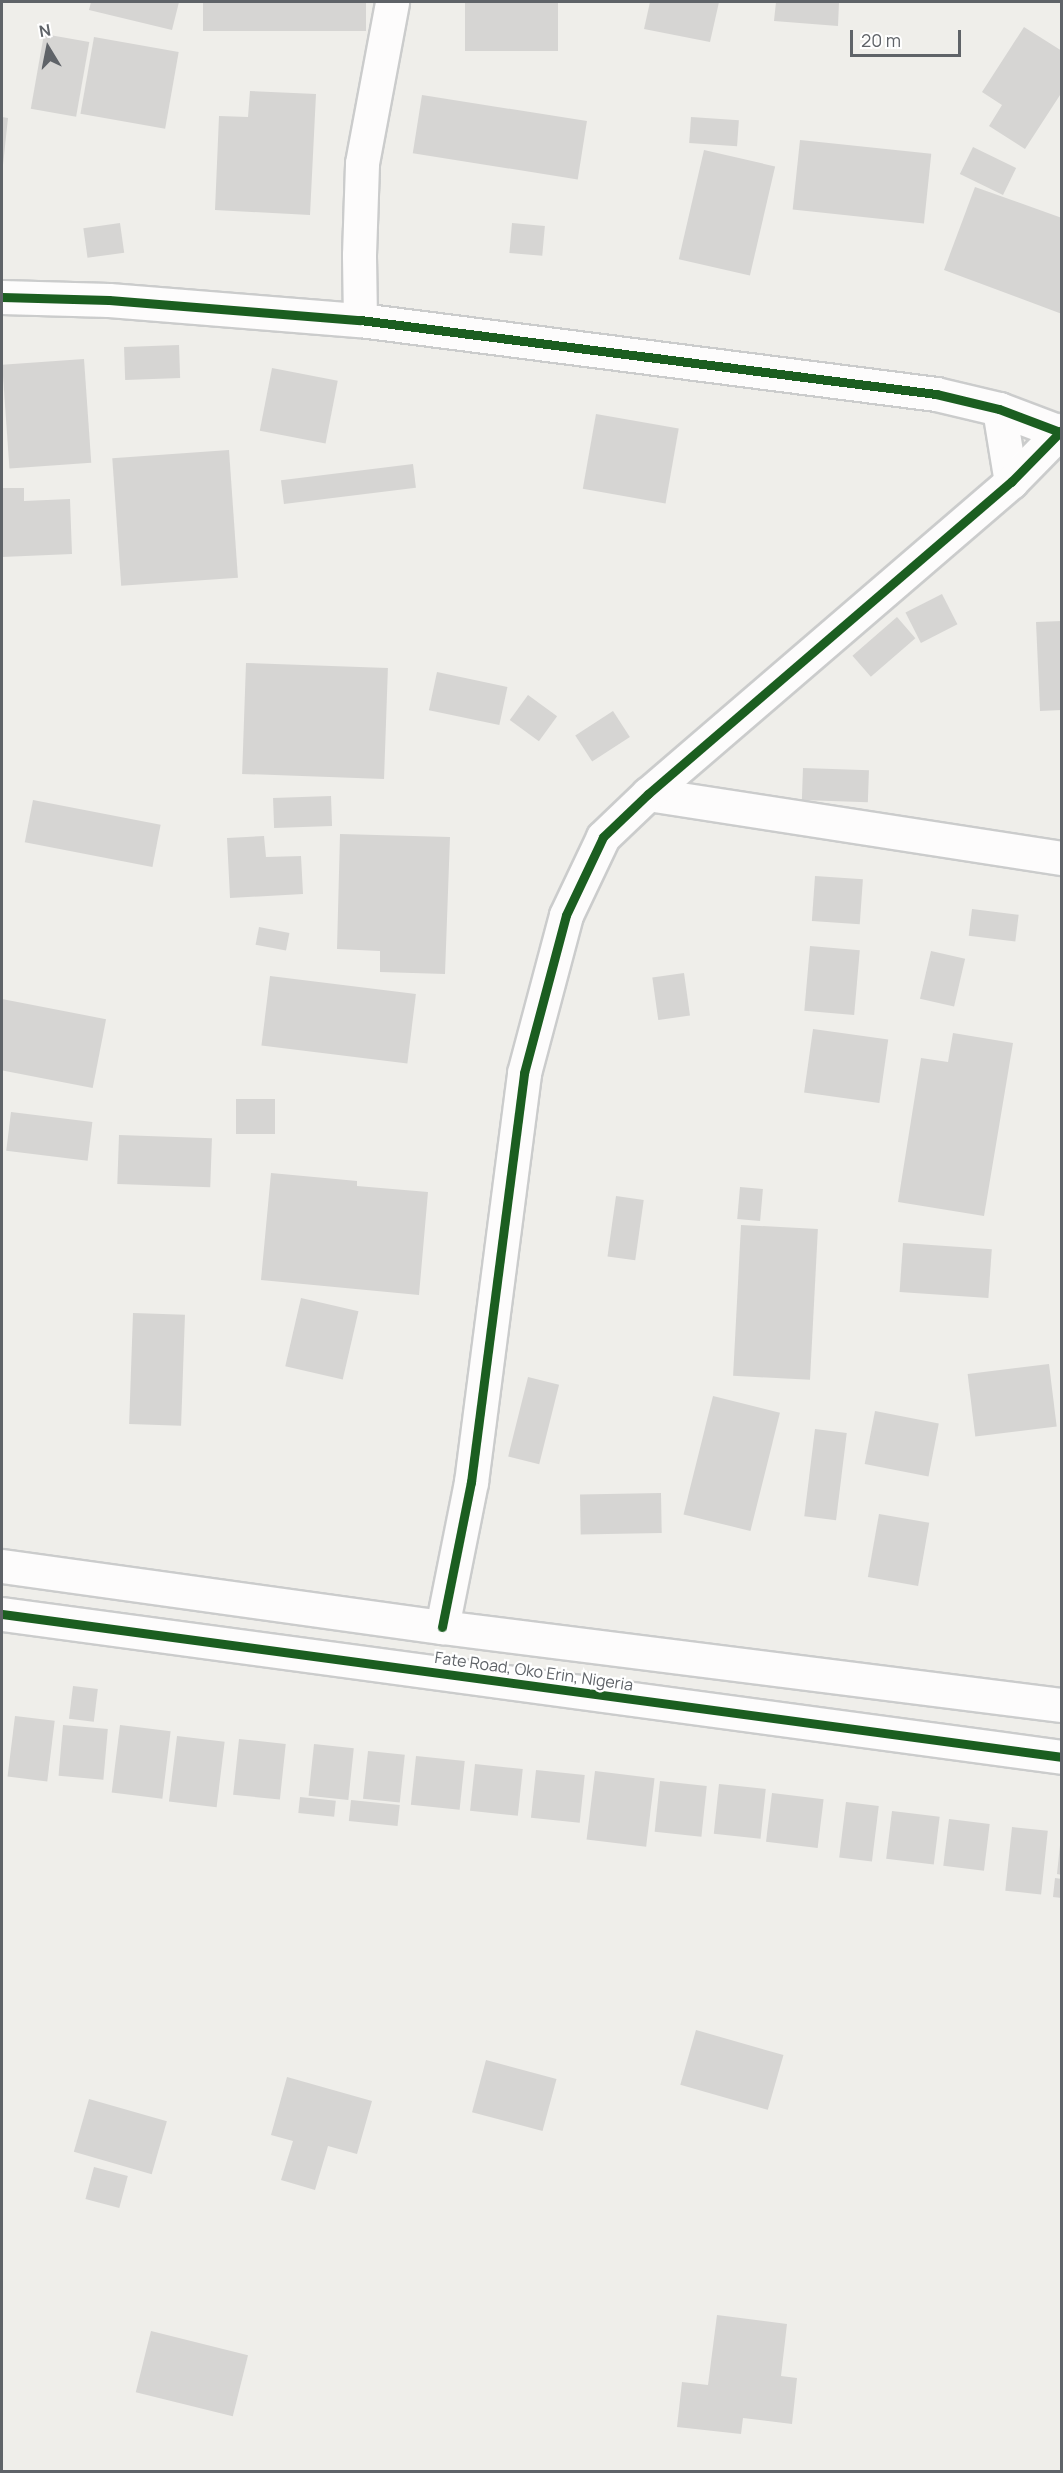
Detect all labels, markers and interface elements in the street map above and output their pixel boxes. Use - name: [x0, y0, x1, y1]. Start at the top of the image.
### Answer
- north arrow: [18, 18, 78, 78]
- text: N: [37, 18, 52, 42]
- scale bar: [853, 18, 964, 56]
- text: 20 m: [861, 28, 901, 52]
- street label: Fate Road, Oko Erin, Nigeria: [434, 1648, 634, 1694]

